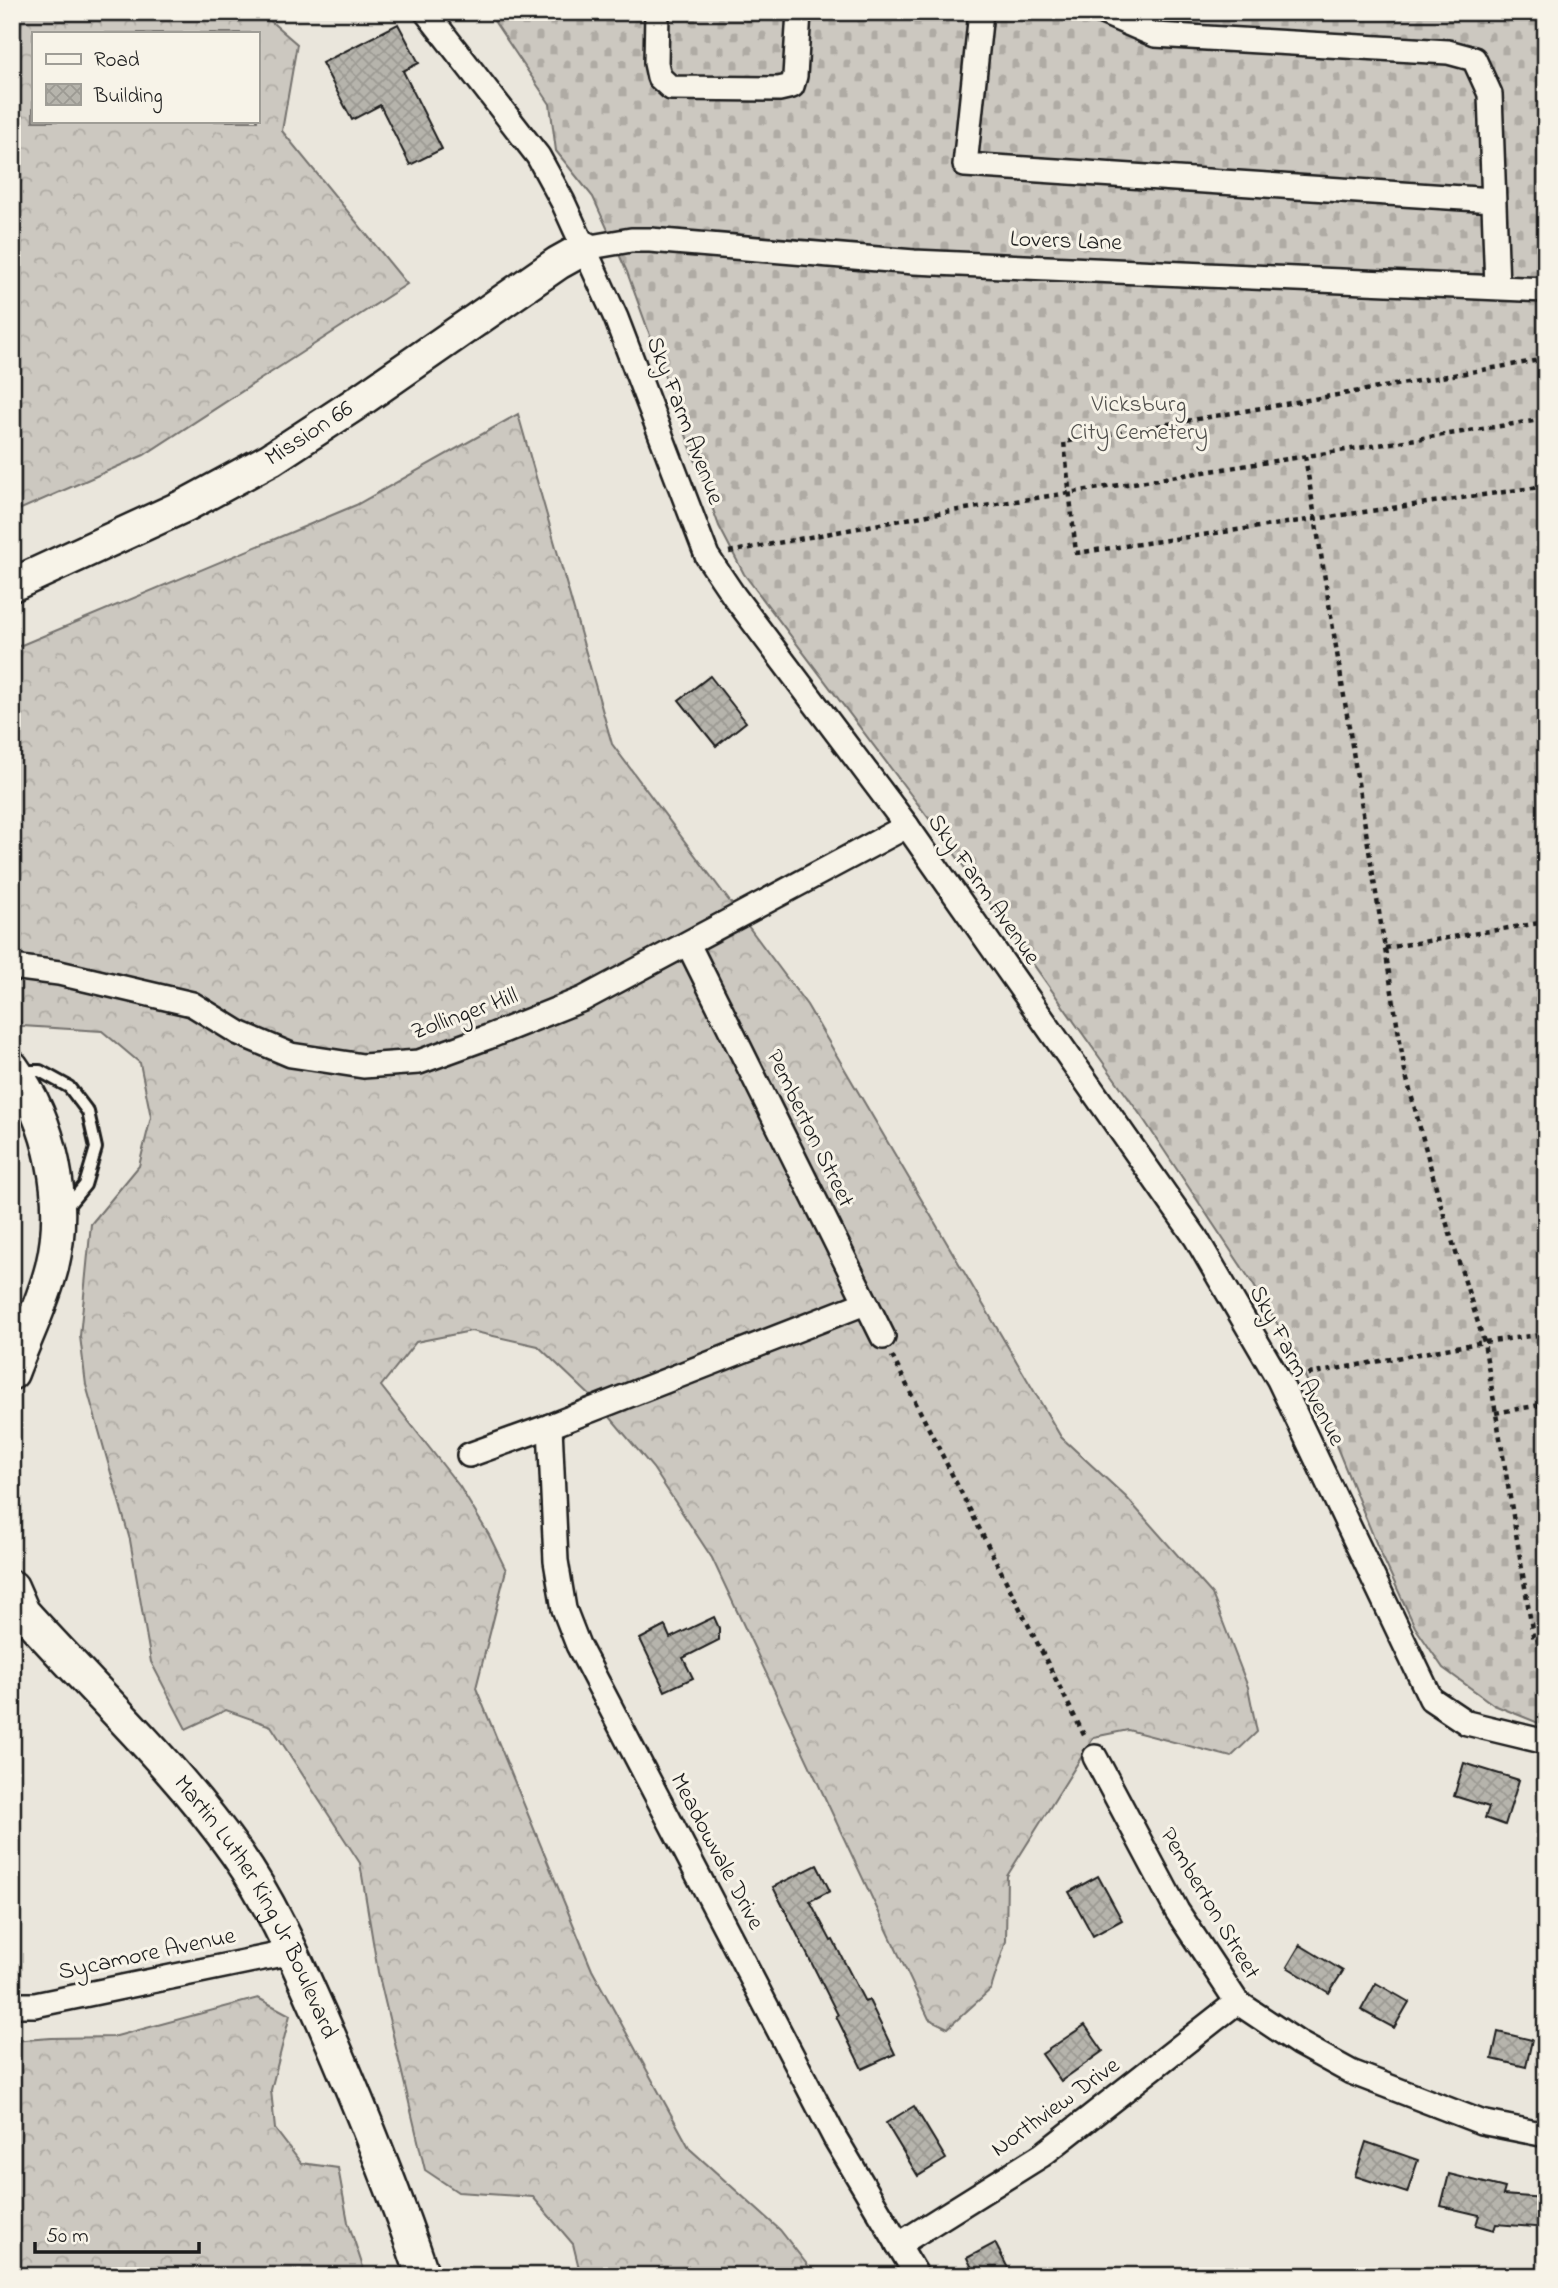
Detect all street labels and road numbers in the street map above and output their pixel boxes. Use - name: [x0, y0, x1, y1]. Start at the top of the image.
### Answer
- street label: Lovers Lane: [1009, 223, 1123, 261]
- street label: Sky Farm Avenue: [635, 332, 732, 511]
- street label: Mission 66: [258, 392, 361, 476]
- street label: Sky Farm Avenue: [917, 807, 1048, 974]
- street label: Zollinger Hill: [407, 980, 523, 1050]
- street label: Pemberton Street: [756, 1044, 862, 1214]
- street label: Sky Farm Avenue: [1238, 1279, 1353, 1453]
- street label: Meadowvale Drive: [660, 1767, 772, 1937]
- street label: Martin Luther King Jr Boulevard: [165, 1768, 346, 2045]
- street label: Pemberton Street: [1150, 1821, 1268, 1987]
- street label: Sycamore Avenue: [55, 1919, 239, 1992]
- street label: Northview Drive: [984, 2049, 1128, 2167]

